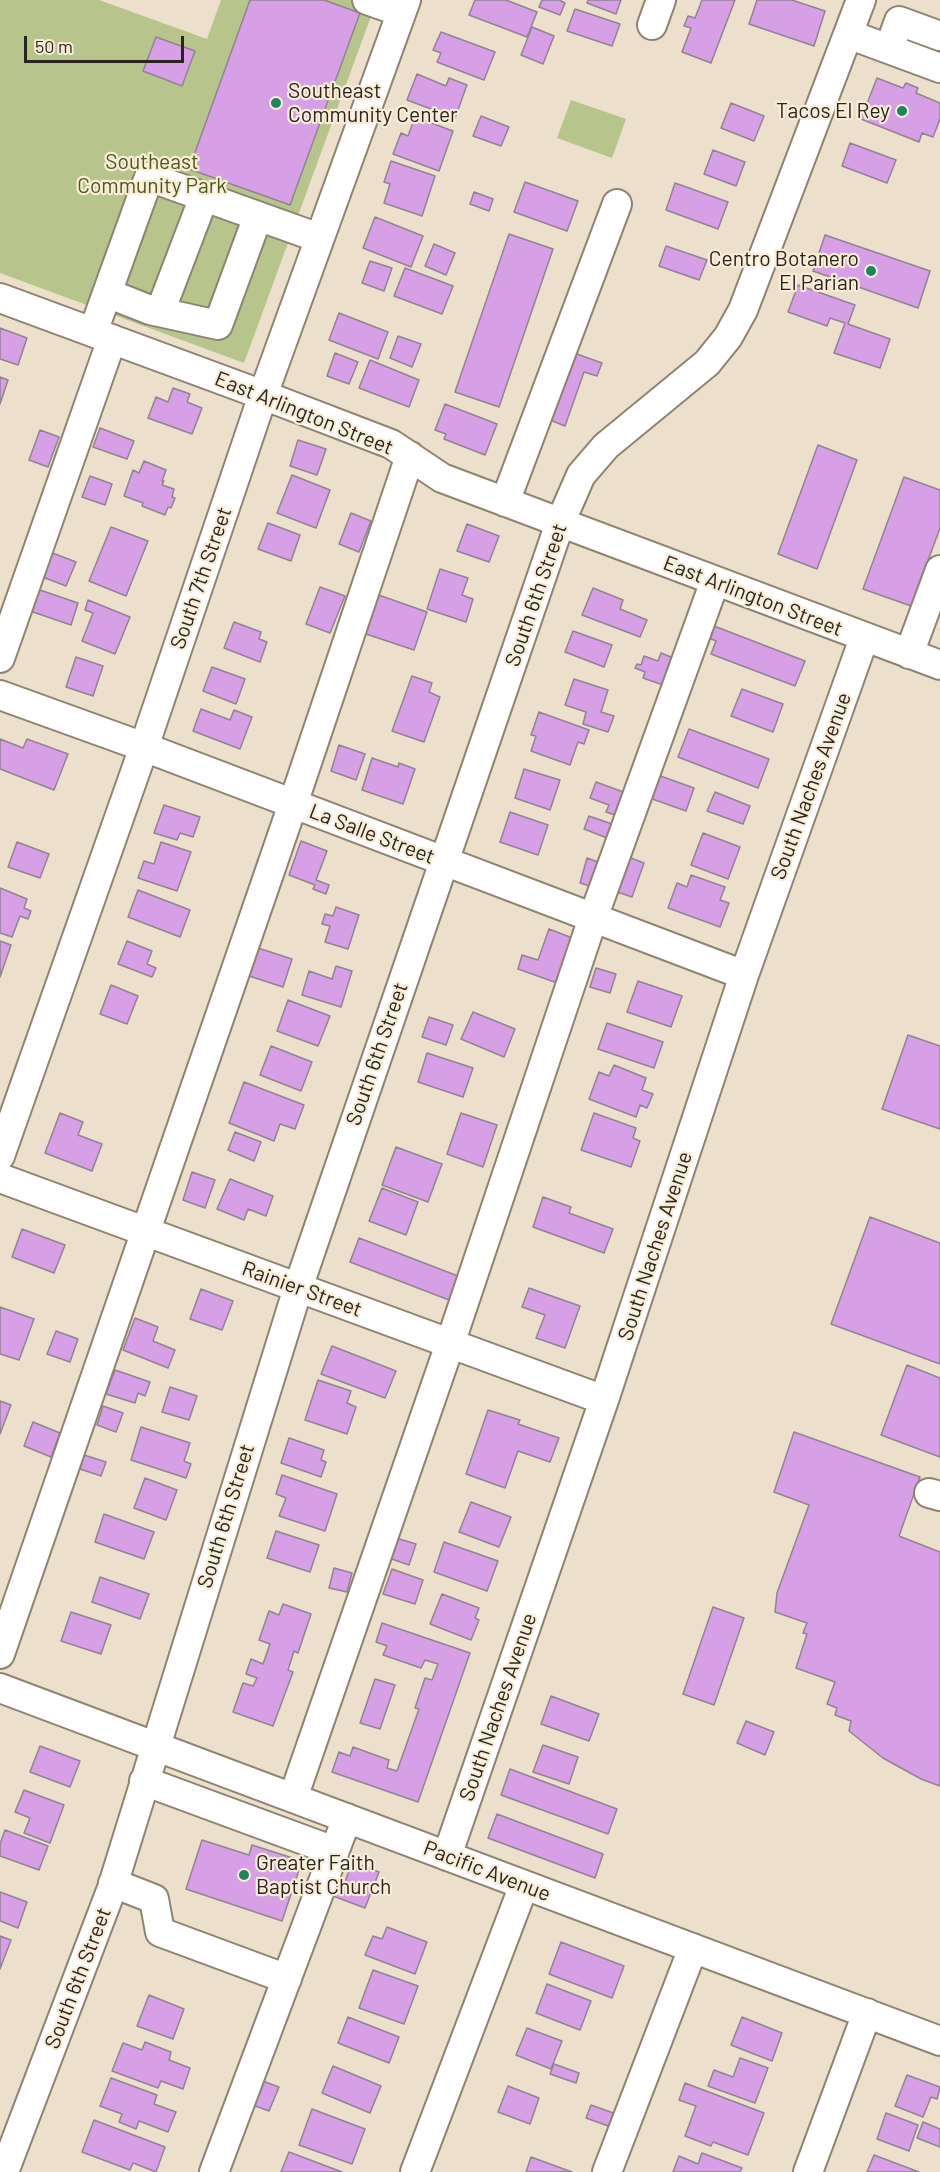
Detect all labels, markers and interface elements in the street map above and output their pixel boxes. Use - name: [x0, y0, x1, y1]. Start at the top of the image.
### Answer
- scale bar: [27, 24, 188, 62]
- text: 50 m: [35, 35, 73, 57]
- place label: Southeast Community Center: [288, 78, 458, 128]
- marker: Southeast Community Center: [269, 96, 283, 110]
- place label: Tacos El Rey: [776, 98, 890, 124]
- marker: Tacos El Rey: [895, 104, 909, 118]
- park label: Southeast Community Park: [77, 149, 227, 199]
- place label: Centro Botanero El Parian: [709, 246, 859, 296]
- marker: Centro Botanero El Parian: [864, 264, 878, 278]
- street label: East Arlington Street: [211, 366, 397, 460]
- street label: South 7th Street: [165, 504, 237, 652]
- street label: South 6th Street: [500, 520, 572, 670]
- street label: East Arlington Street: [660, 550, 846, 642]
- street label: South Naches Avenue: [765, 689, 857, 883]
- street label: La Salle Street: [306, 799, 438, 869]
- street label: South 6th Street: [341, 979, 413, 1129]
- street label: South Naches Avenue: [613, 1148, 697, 1344]
- street label: Rainier Street: [238, 1256, 366, 1322]
- street label: South 6th Street: [192, 1441, 260, 1591]
- street label: South Naches Avenue: [454, 1610, 542, 1804]
- street label: Pacific Avenue: [420, 1835, 554, 1907]
- place label: Greater Faith Baptist Church: [256, 1850, 391, 1900]
- marker: Greater Faith Baptist Church: [237, 1868, 251, 1882]
- street label: South 6th Street: [39, 1904, 117, 2052]

